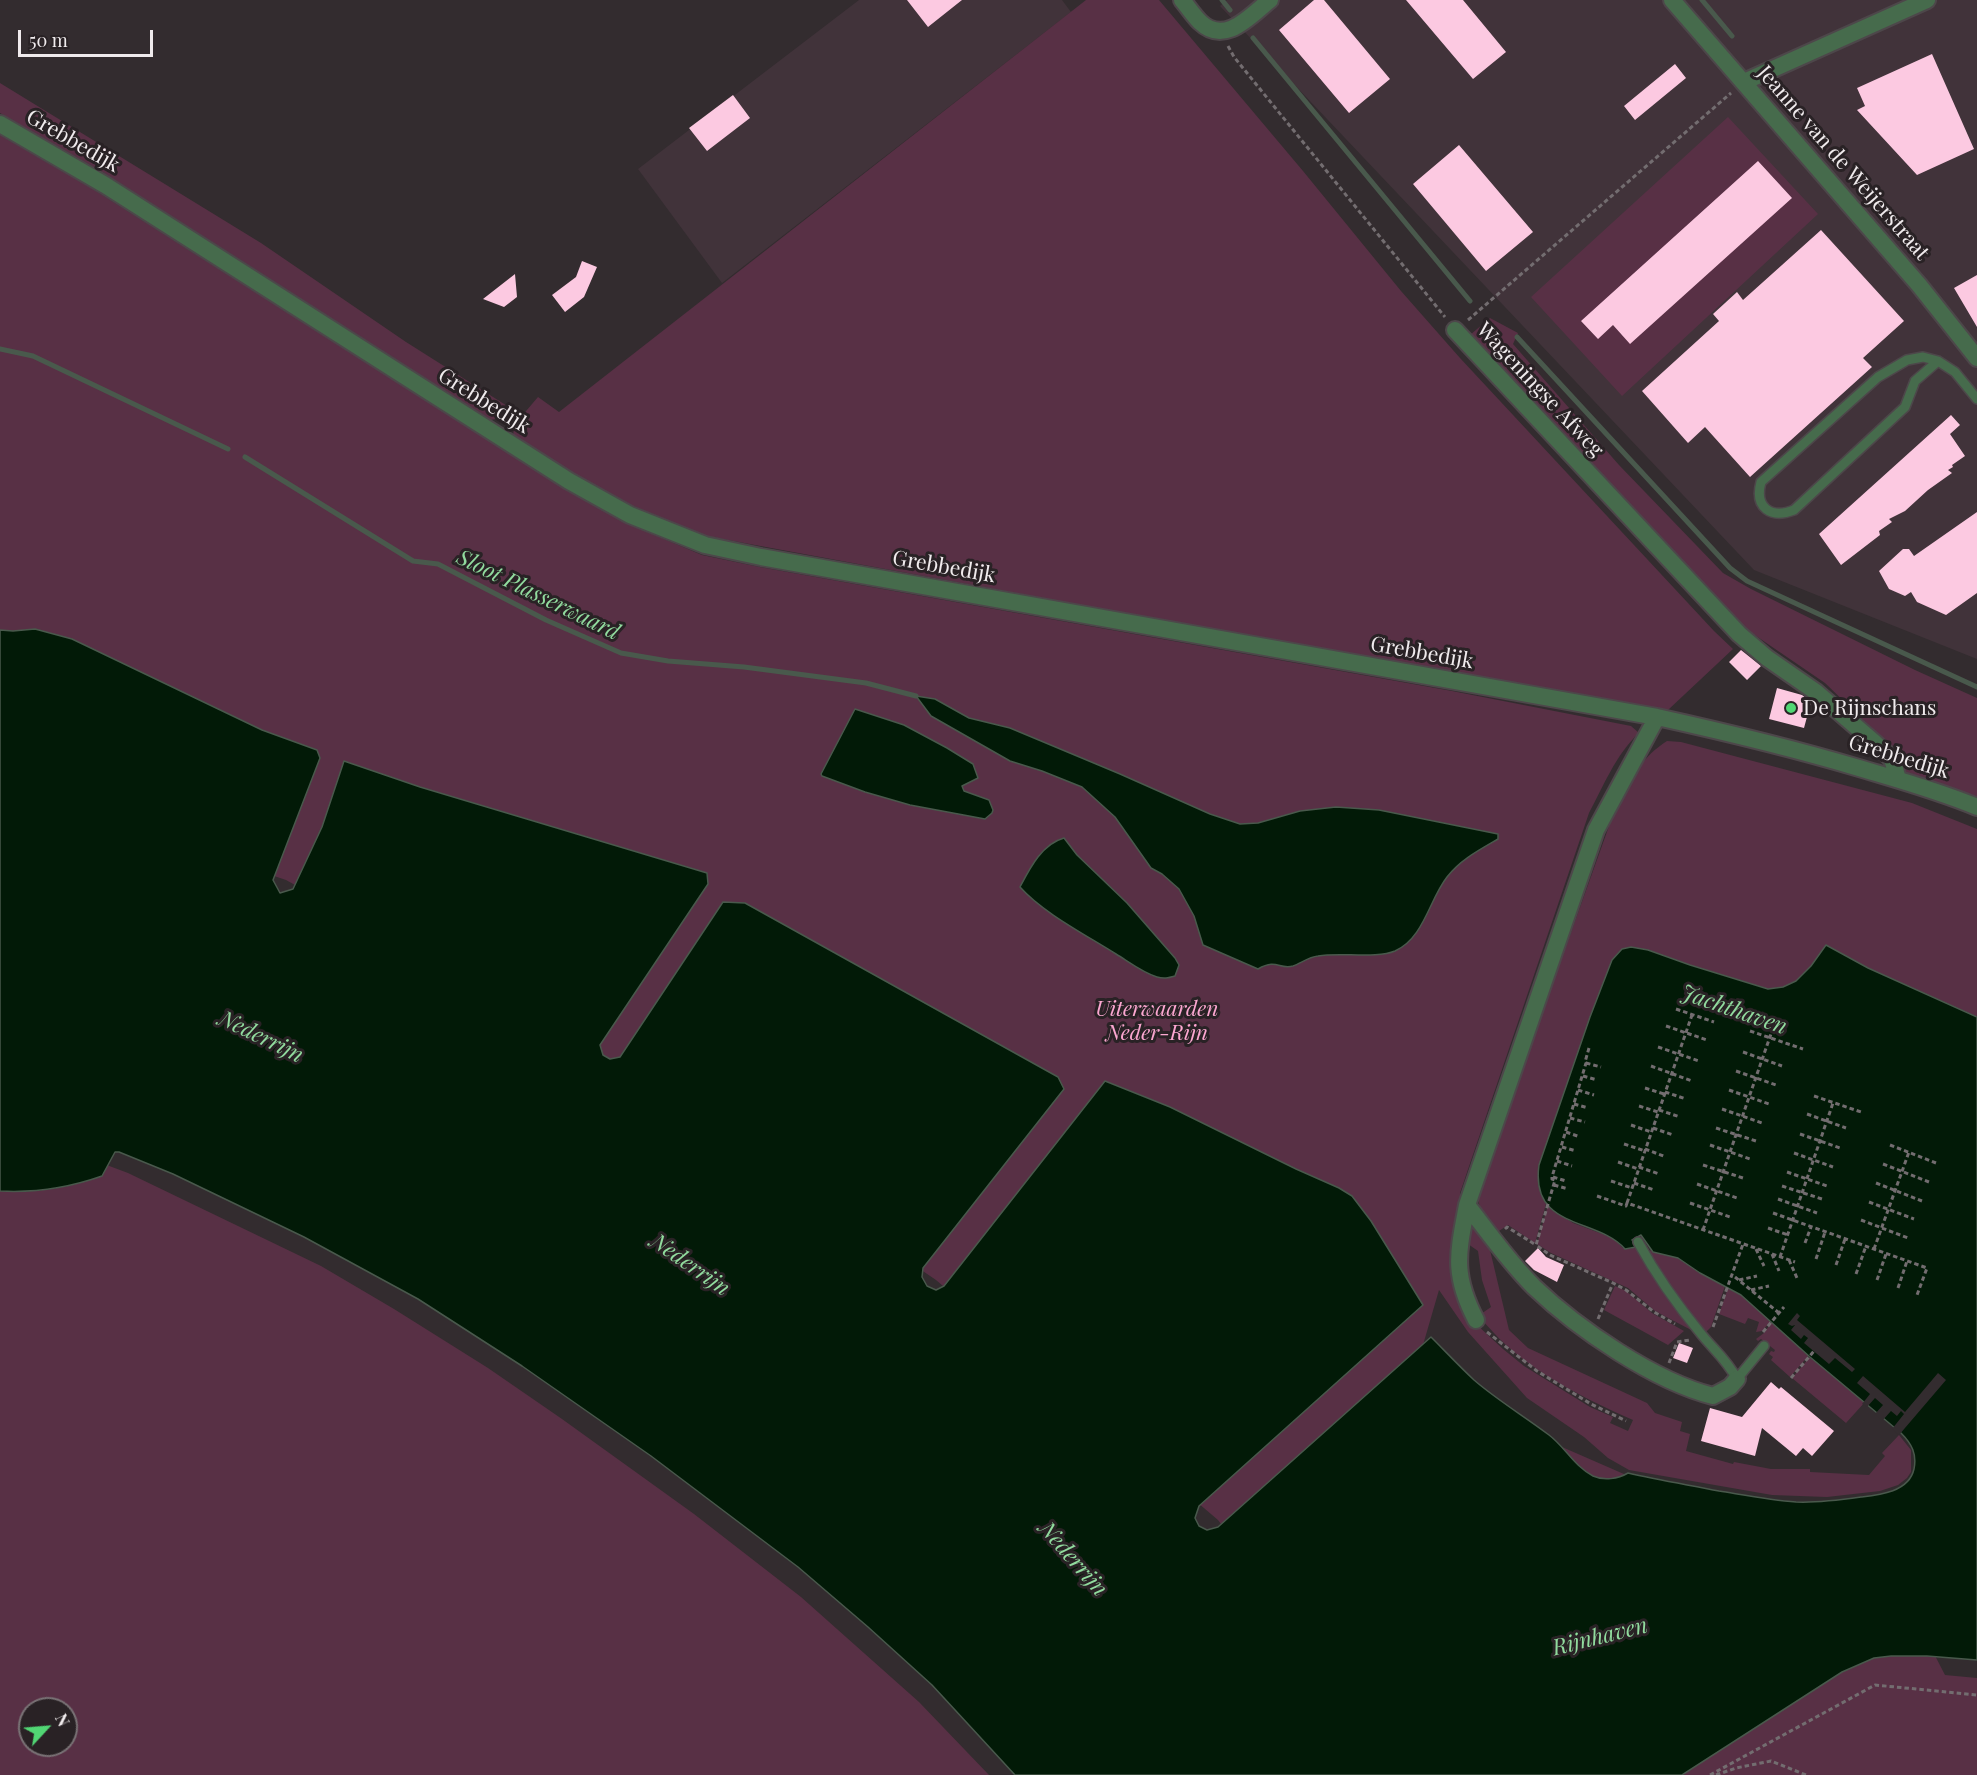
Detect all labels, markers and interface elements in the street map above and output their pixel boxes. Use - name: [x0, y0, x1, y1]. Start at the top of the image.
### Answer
- scale bar: [21, 18, 156, 56]
- text: 50 m: [29, 28, 68, 52]
- street label: Jeanne van de Weijerstraat: [1752, 61, 1934, 265]
- street label: Grebbedijk: [22, 104, 124, 178]
- street label: Wageningse Afweg: [1471, 317, 1609, 463]
- street label: Grebbedijk: [433, 363, 535, 439]
- water label: Sloot Plasserwaard: [452, 544, 624, 646]
- street label: Grebbedijk: [891, 546, 997, 588]
- street label: Grebbedijk: [1369, 632, 1475, 674]
- place label: De Rijnschans: [1803, 695, 1936, 721]
- marker: De Rijnschans: [1784, 701, 1798, 715]
- street label: Grebbedijk: [1846, 730, 1952, 784]
- water label: Jachthaven: [1678, 980, 1790, 1040]
- park label: Uiterwaarden Neder-Rijn: [1096, 996, 1218, 1046]
- water label: Nederrijn: [214, 1005, 308, 1069]
- water label: Nederrijn: [645, 1228, 735, 1302]
- water label: Nederrijn: [1033, 1516, 1113, 1602]
- water label: Rijnhaven: [1550, 1612, 1650, 1662]
- north arrow: [18, 1697, 78, 1757]
- text: N: [51, 1710, 75, 1730]

